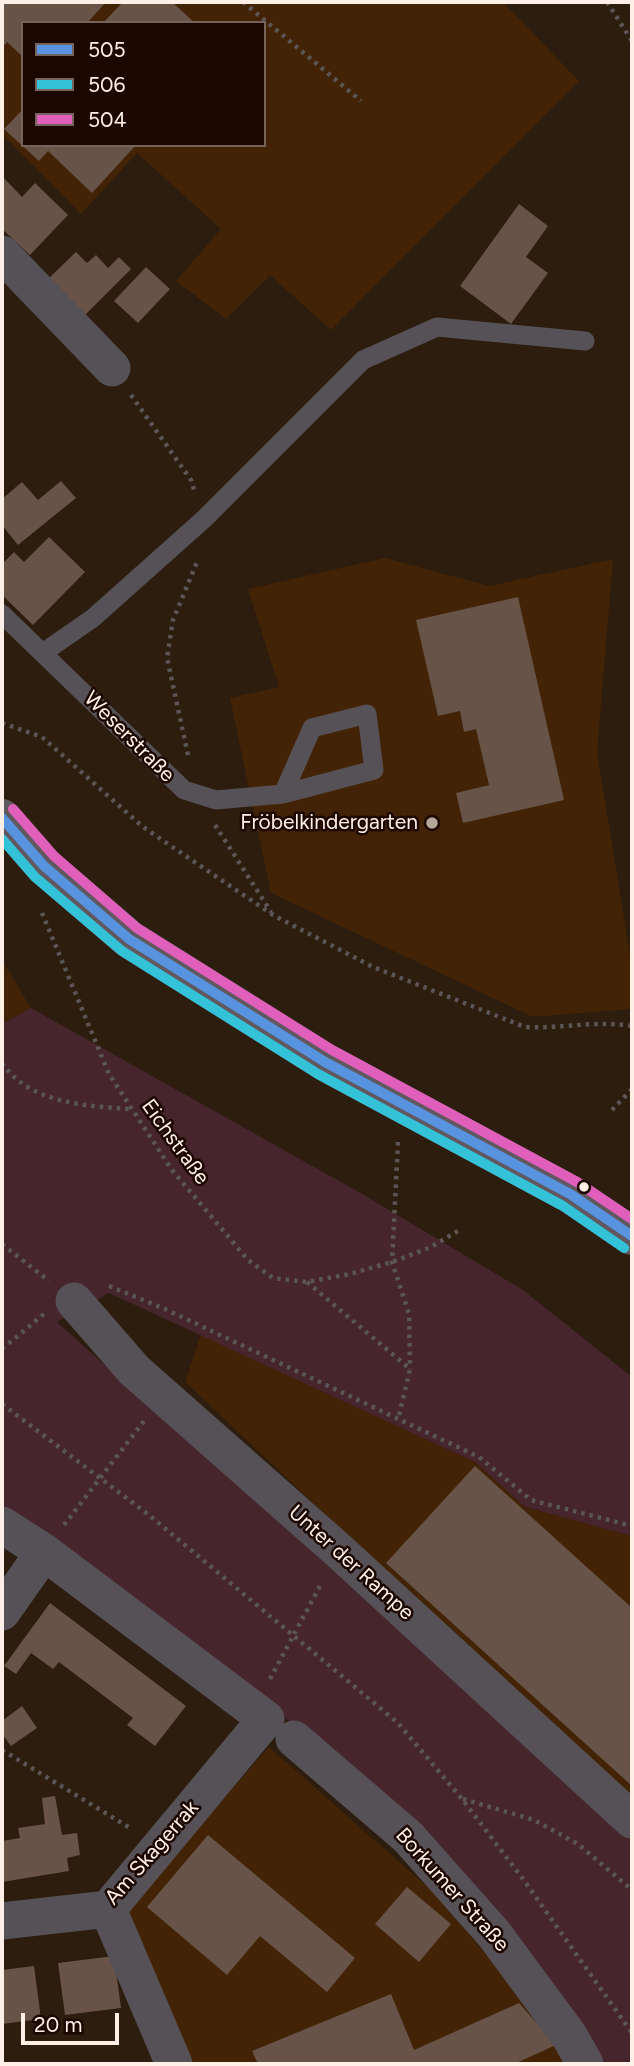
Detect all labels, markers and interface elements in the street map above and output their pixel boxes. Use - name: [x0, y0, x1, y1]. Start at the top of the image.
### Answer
- legend: [21, 21, 266, 147]
- text: 505: [88, 37, 126, 62]
- text: 506: [88, 72, 125, 97]
- text: 504: [88, 107, 127, 132]
- street label: Weserstraße: [78, 686, 180, 788]
- place label: Fröbelkindergarten: [240, 810, 418, 836]
- marker: Fröbelkindergarten: [424, 815, 440, 831]
- street label: Eichstraße: [136, 1094, 214, 1190]
- unlabelled marker: [577, 1180, 591, 1194]
- street label: Unter der Rampe: [283, 1500, 419, 1626]
- street label: Am Skagerrak: [100, 1796, 204, 1910]
- street label: Borkumer Straße: [390, 1823, 514, 1957]
- scale bar: [24, 2000, 122, 2044]
- text: 20 m: [34, 2012, 82, 2037]

